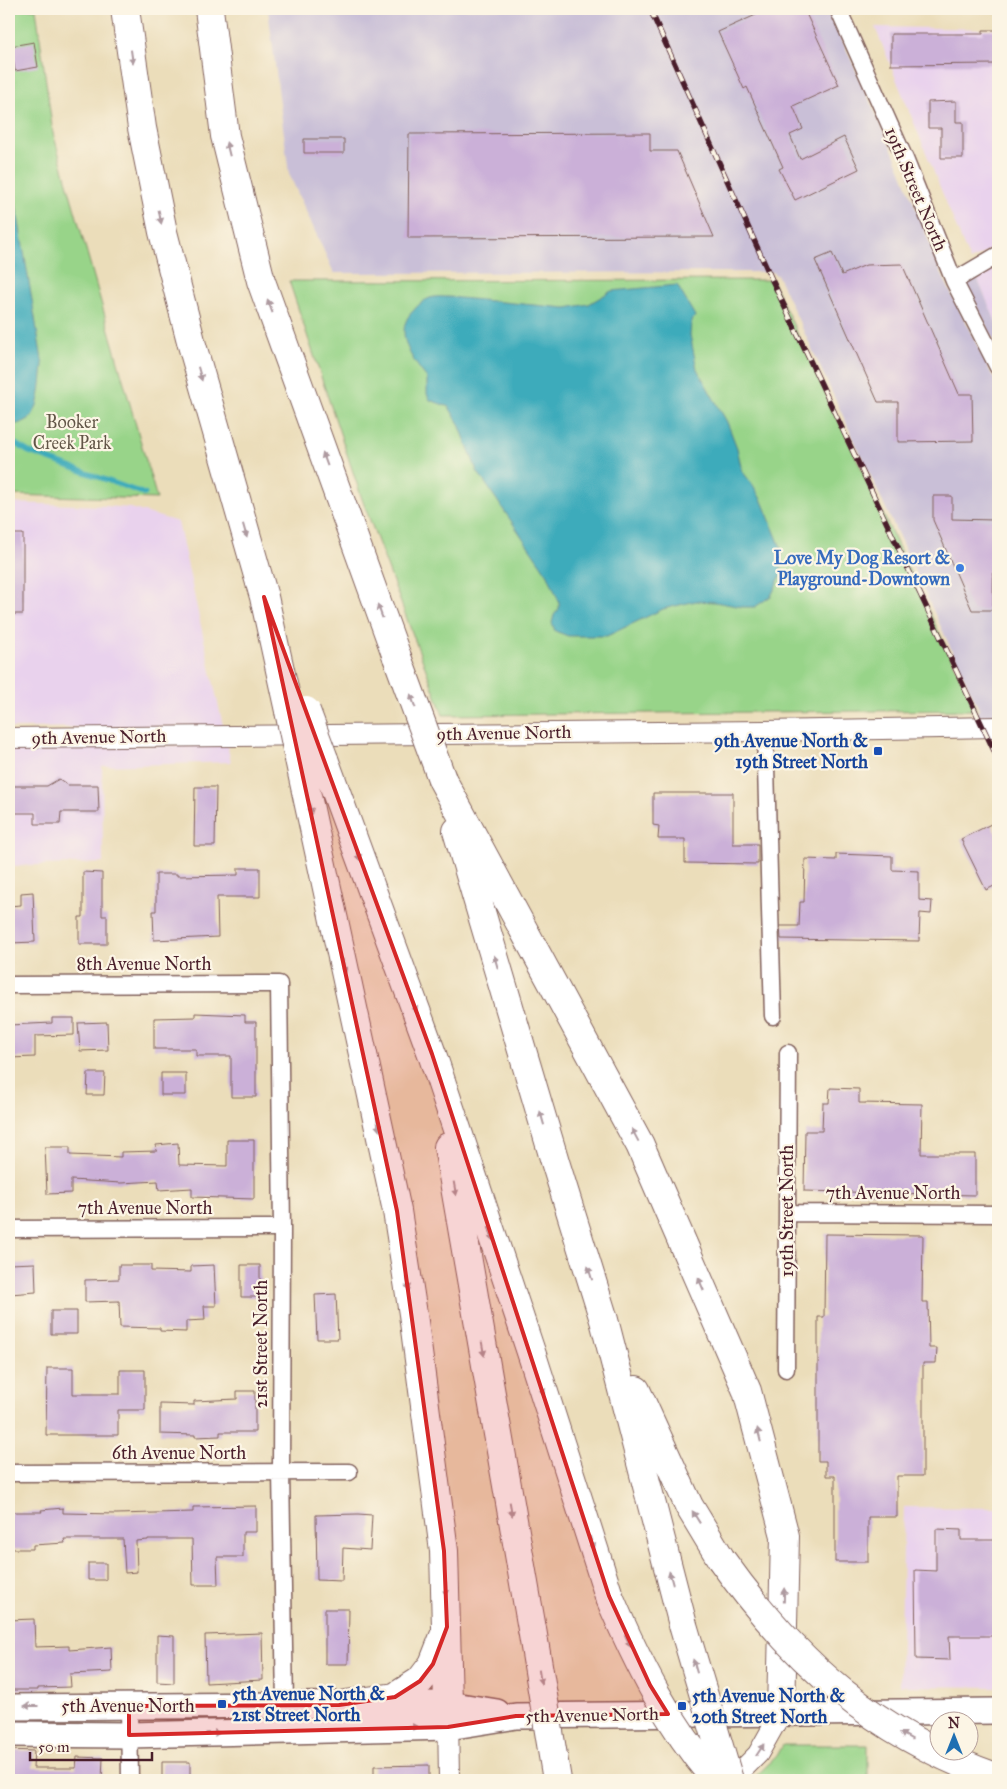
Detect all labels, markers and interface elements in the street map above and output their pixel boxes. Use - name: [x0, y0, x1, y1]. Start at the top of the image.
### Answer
- one-way arrow: [128, 49, 136, 65]
- street label: 19th Street North: [880, 124, 952, 254]
- one-way arrow: [224, 141, 232, 156]
- one-way arrow: [156, 209, 164, 225]
- one-way arrow: [266, 298, 274, 313]
- one-way arrow: [197, 367, 205, 382]
- park label: Booker Creek Park: [33, 411, 112, 454]
- one-way arrow: [321, 451, 328, 466]
- one-way arrow: [242, 523, 250, 538]
- place label: Love My Dog Resort & Playground-Downtown: [774, 547, 950, 591]
- marker: Love My Dog Resort & Playground-Downtown: [954, 562, 966, 574]
- one-way arrow: [376, 604, 383, 619]
- one-way arrow: [409, 693, 416, 708]
- street label: 9th Avenue North: [436, 721, 572, 745]
- street label: 9th Avenue North: [31, 725, 167, 749]
- place label: 9th Avenue North & 19th Street North: [714, 730, 869, 774]
- marker: 9th Avenue North & 19th Street North: [872, 745, 884, 757]
- one-way arrow: [306, 799, 314, 815]
- one-way arrow: [354, 847, 362, 862]
- street label: 8th Avenue North: [77, 953, 211, 975]
- one-way arrow: [492, 955, 500, 970]
- one-way arrow: [340, 958, 348, 973]
- one-way arrow: [411, 999, 418, 1014]
- one-way arrow: [537, 1111, 545, 1126]
- one-way arrow: [374, 1117, 382, 1132]
- one-way arrow: [631, 1128, 639, 1143]
- street label: 19th Street North: [776, 1145, 798, 1277]
- one-way arrow: [452, 1181, 460, 1197]
- street label: 7th Avenue North: [826, 1182, 961, 1204]
- street label: 7th Avenue North: [78, 1197, 213, 1219]
- one-way arrow: [488, 1226, 496, 1241]
- one-way arrow: [585, 1266, 593, 1281]
- one-way arrow: [404, 1276, 412, 1292]
- one-way arrow: [696, 1277, 704, 1291]
- street label: 21st Street North: [250, 1280, 272, 1408]
- one-way arrow: [480, 1341, 488, 1357]
- one-way arrow: [539, 1381, 547, 1396]
- one-way arrow: [755, 1428, 763, 1443]
- street label: 6th Avenue North: [112, 1442, 246, 1464]
- one-way arrow: [507, 1501, 515, 1517]
- one-way arrow: [691, 1510, 700, 1524]
- one-way arrow: [588, 1535, 596, 1550]
- one-way arrow: [667, 1571, 675, 1586]
- one-way arrow: [442, 1581, 450, 1597]
- one-way arrow: [780, 1586, 788, 1602]
- one-way arrow: [625, 1634, 633, 1648]
- one-way arrow: [691, 1659, 699, 1674]
- one-way arrow: [536, 1670, 544, 1686]
- place label: 5th Avenue North & 21st Street North: [232, 1683, 385, 1726]
- place label: 5th Avenue North & 20th Street North: [692, 1685, 845, 1728]
- street label: 5th Avenue North: [61, 1695, 195, 1717]
- marker: 5th Avenue North & 21st Street North: [216, 1698, 228, 1710]
- marker: 5th Avenue North & 20th Street North: [676, 1700, 688, 1712]
- one-way arrow: [23, 1702, 39, 1710]
- street label: 5th Avenue North: [525, 1703, 659, 1727]
- north arrow: [930, 1712, 980, 1762]
- text: N: [948, 1715, 960, 1732]
- one-way arrow: [403, 1723, 419, 1731]
- scale bar: [30, 1729, 152, 1761]
- one-way arrow: [205, 1729, 221, 1737]
- one-way arrow: [900, 1731, 913, 1740]
- text: 50 m: [38, 1738, 70, 1756]
- one-way arrow: [755, 1743, 765, 1756]

